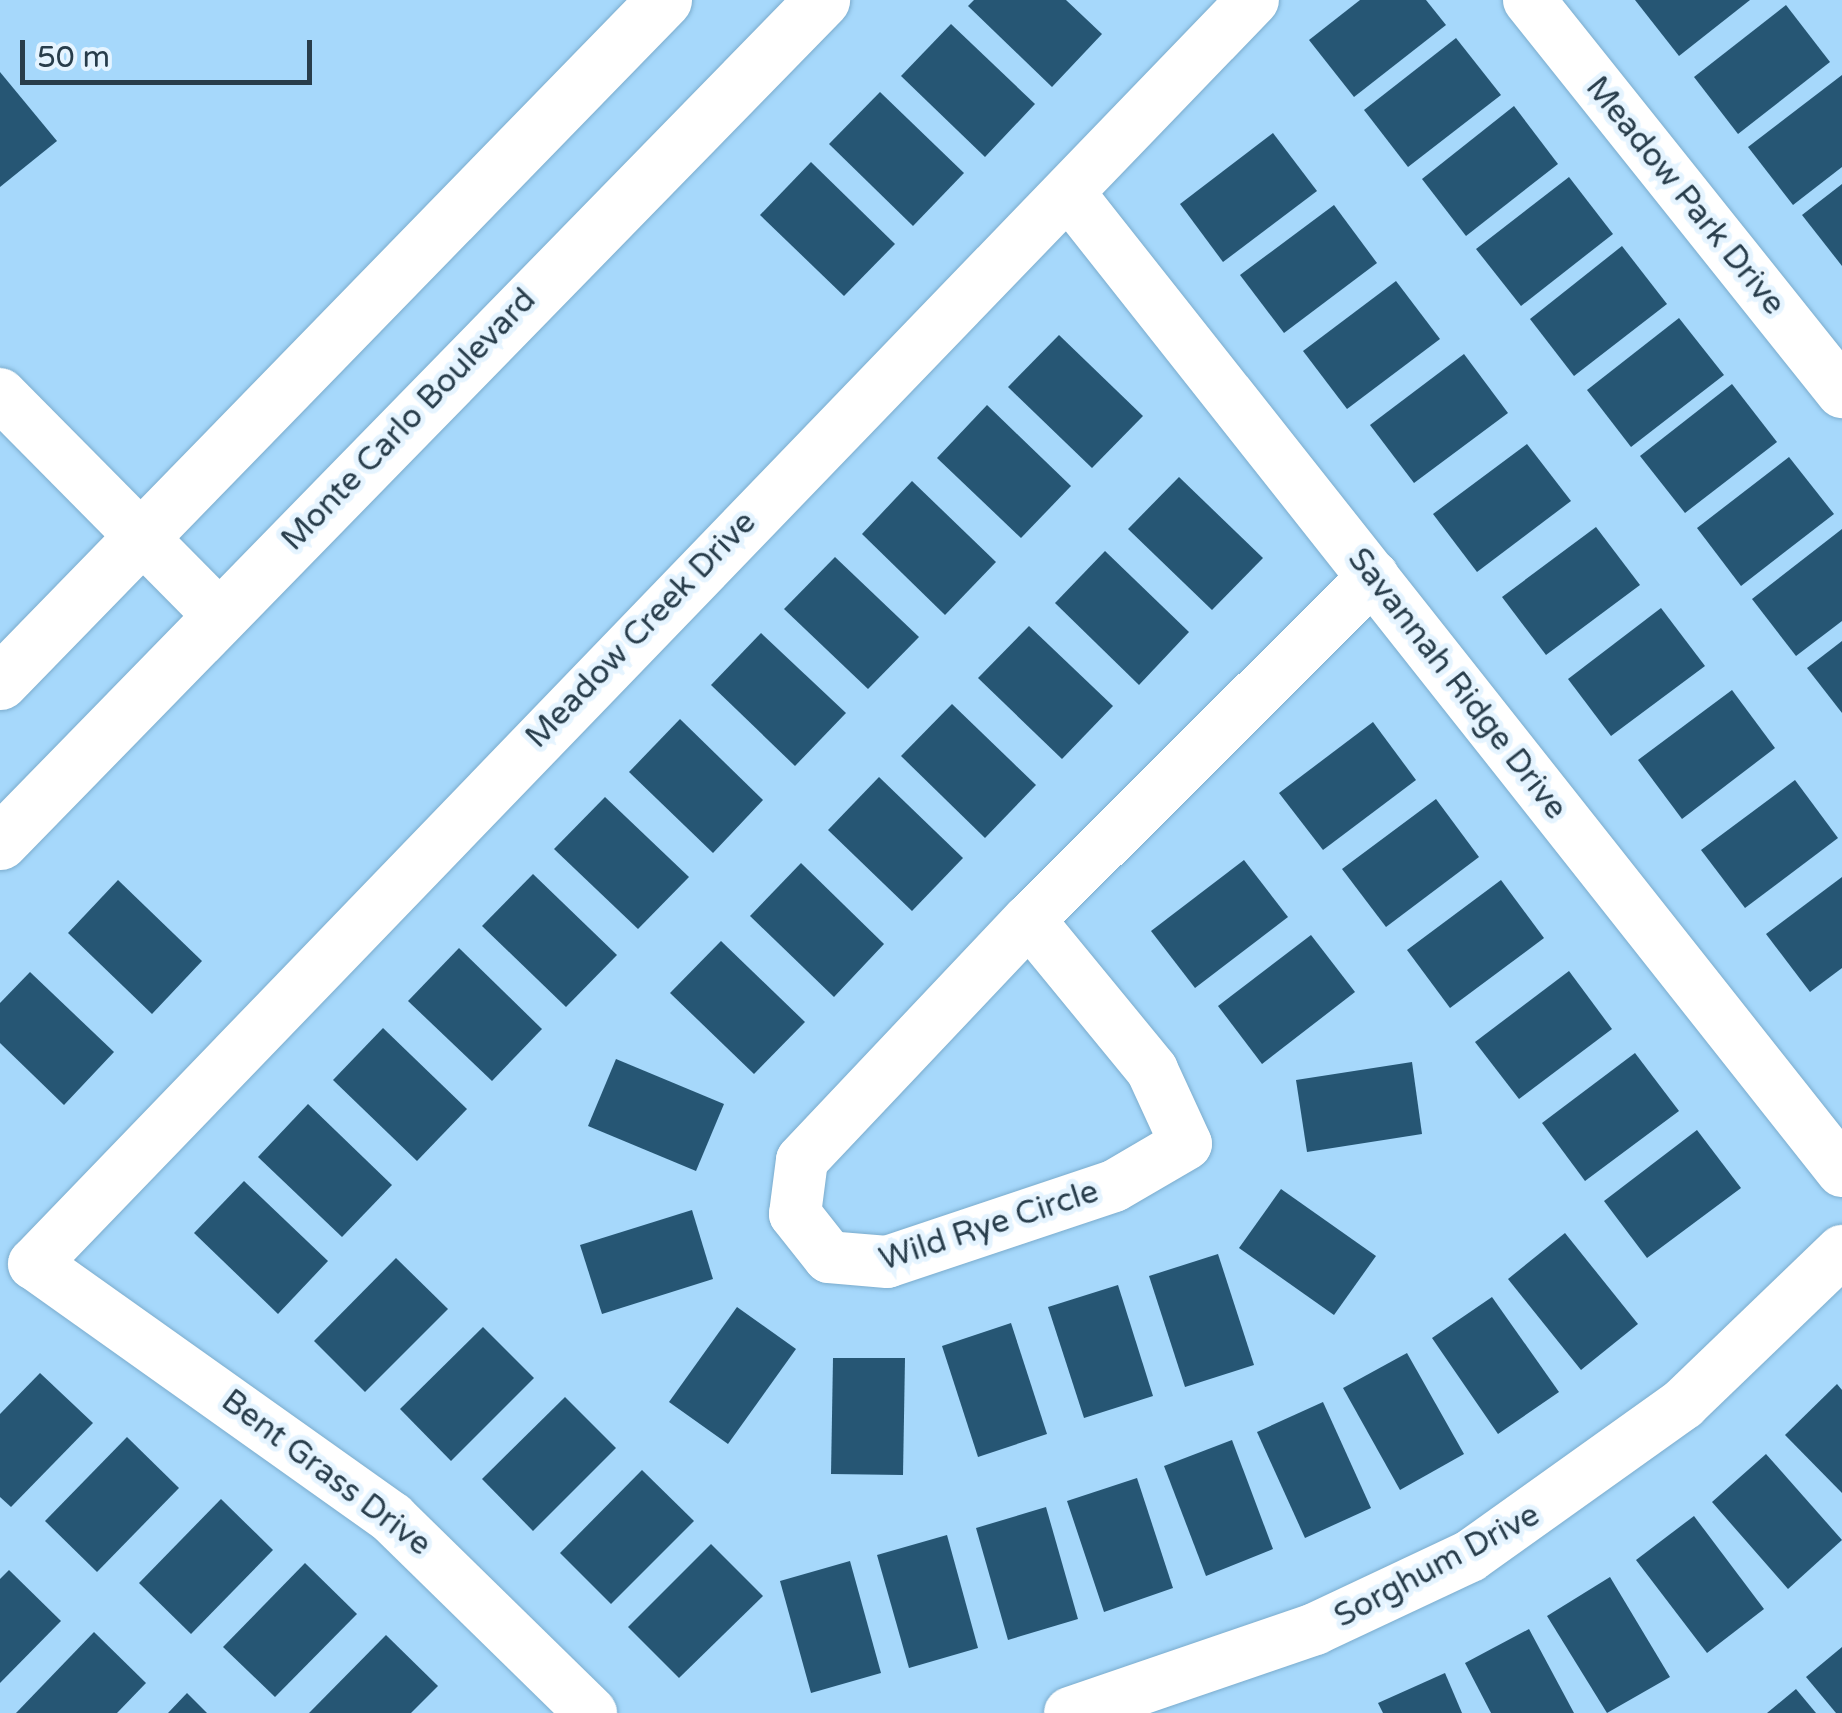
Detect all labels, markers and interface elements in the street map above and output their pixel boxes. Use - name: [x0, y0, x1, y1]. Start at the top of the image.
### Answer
- scale bar: [25, 20, 318, 82]
- text: 50 m: [37, 39, 110, 76]
- street label: Meadow Park Drive: [1577, 69, 1793, 323]
- street label: Monte Carlo Boulevard: [274, 281, 544, 559]
- street label: Meadow Creek Drive: [518, 504, 764, 756]
- street label: Savannah Ridge Drive: [1339, 541, 1575, 827]
- street label: Wild Rye Circle: [875, 1173, 1103, 1279]
- street label: Bent Grass Drive: [214, 1382, 438, 1564]
- street label: Sorghum Drive: [1328, 1496, 1546, 1636]

